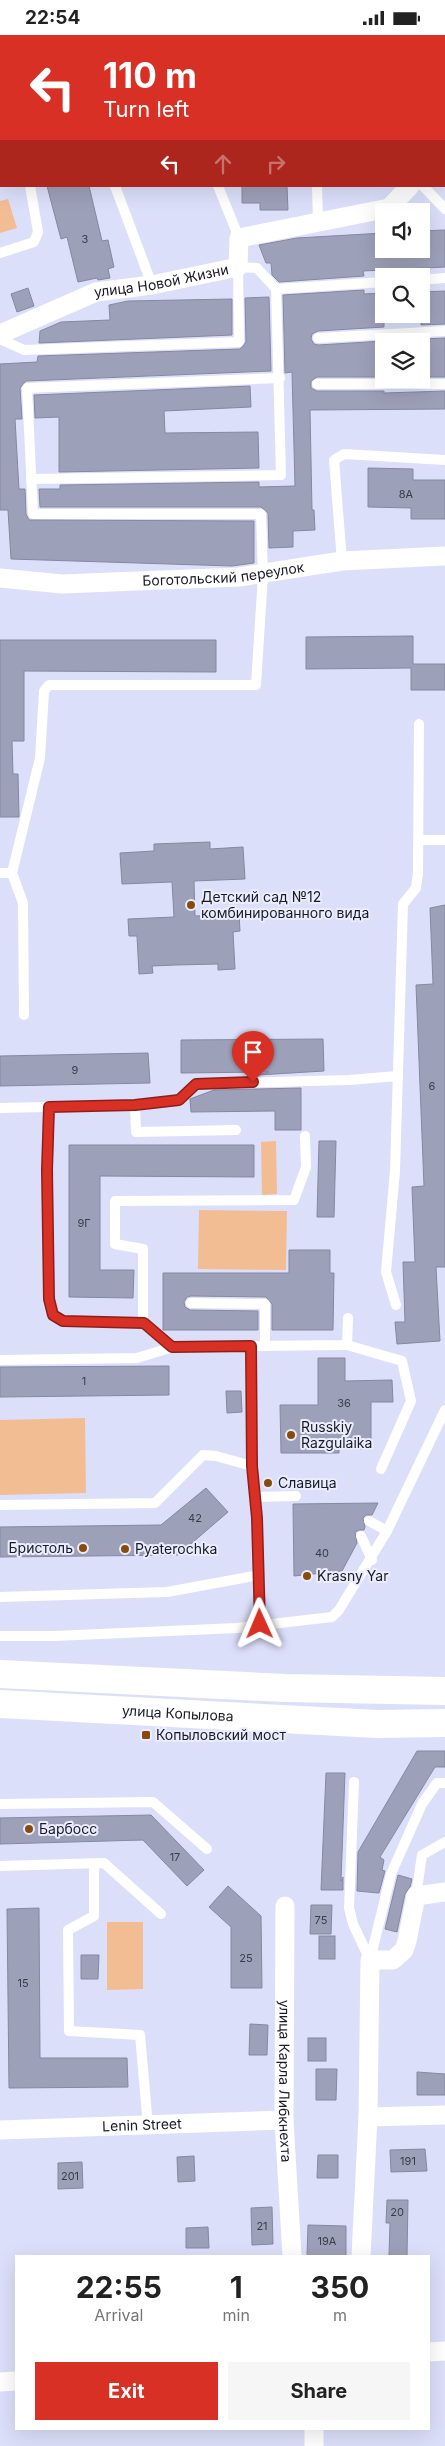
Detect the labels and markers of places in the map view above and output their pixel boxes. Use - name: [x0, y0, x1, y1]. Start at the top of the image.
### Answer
- place label: Детский сад №12 комбинированного вида: [201, 888, 369, 921]
- marker: Детский сад №12 комбинированного вида: [185, 899, 197, 911]
- pin: [232, 1031, 274, 1082]
- place label: Russkiy Razgulaika: [301, 1418, 372, 1451]
- marker: Russkiy Razgulaika: [285, 1429, 297, 1441]
- place label: Славица: [278, 1474, 337, 1491]
- marker: Славица: [262, 1477, 274, 1489]
- place label: Бристоль: [9, 1539, 73, 1556]
- place label: Pyaterochka: [135, 1540, 217, 1557]
- marker: Бристоль: [77, 1542, 89, 1554]
- marker: Pyaterochka: [119, 1543, 131, 1555]
- place label: Krasny Yar: [317, 1567, 388, 1584]
- marker: Krasny Yar: [301, 1570, 313, 1582]
- place label: Копыловский мост: [156, 1726, 286, 1743]
- marker: Копыловский мост: [140, 1729, 152, 1741]
- place label: Барбосс: [39, 1820, 97, 1837]
- marker: Барбосс: [23, 1823, 35, 1835]

